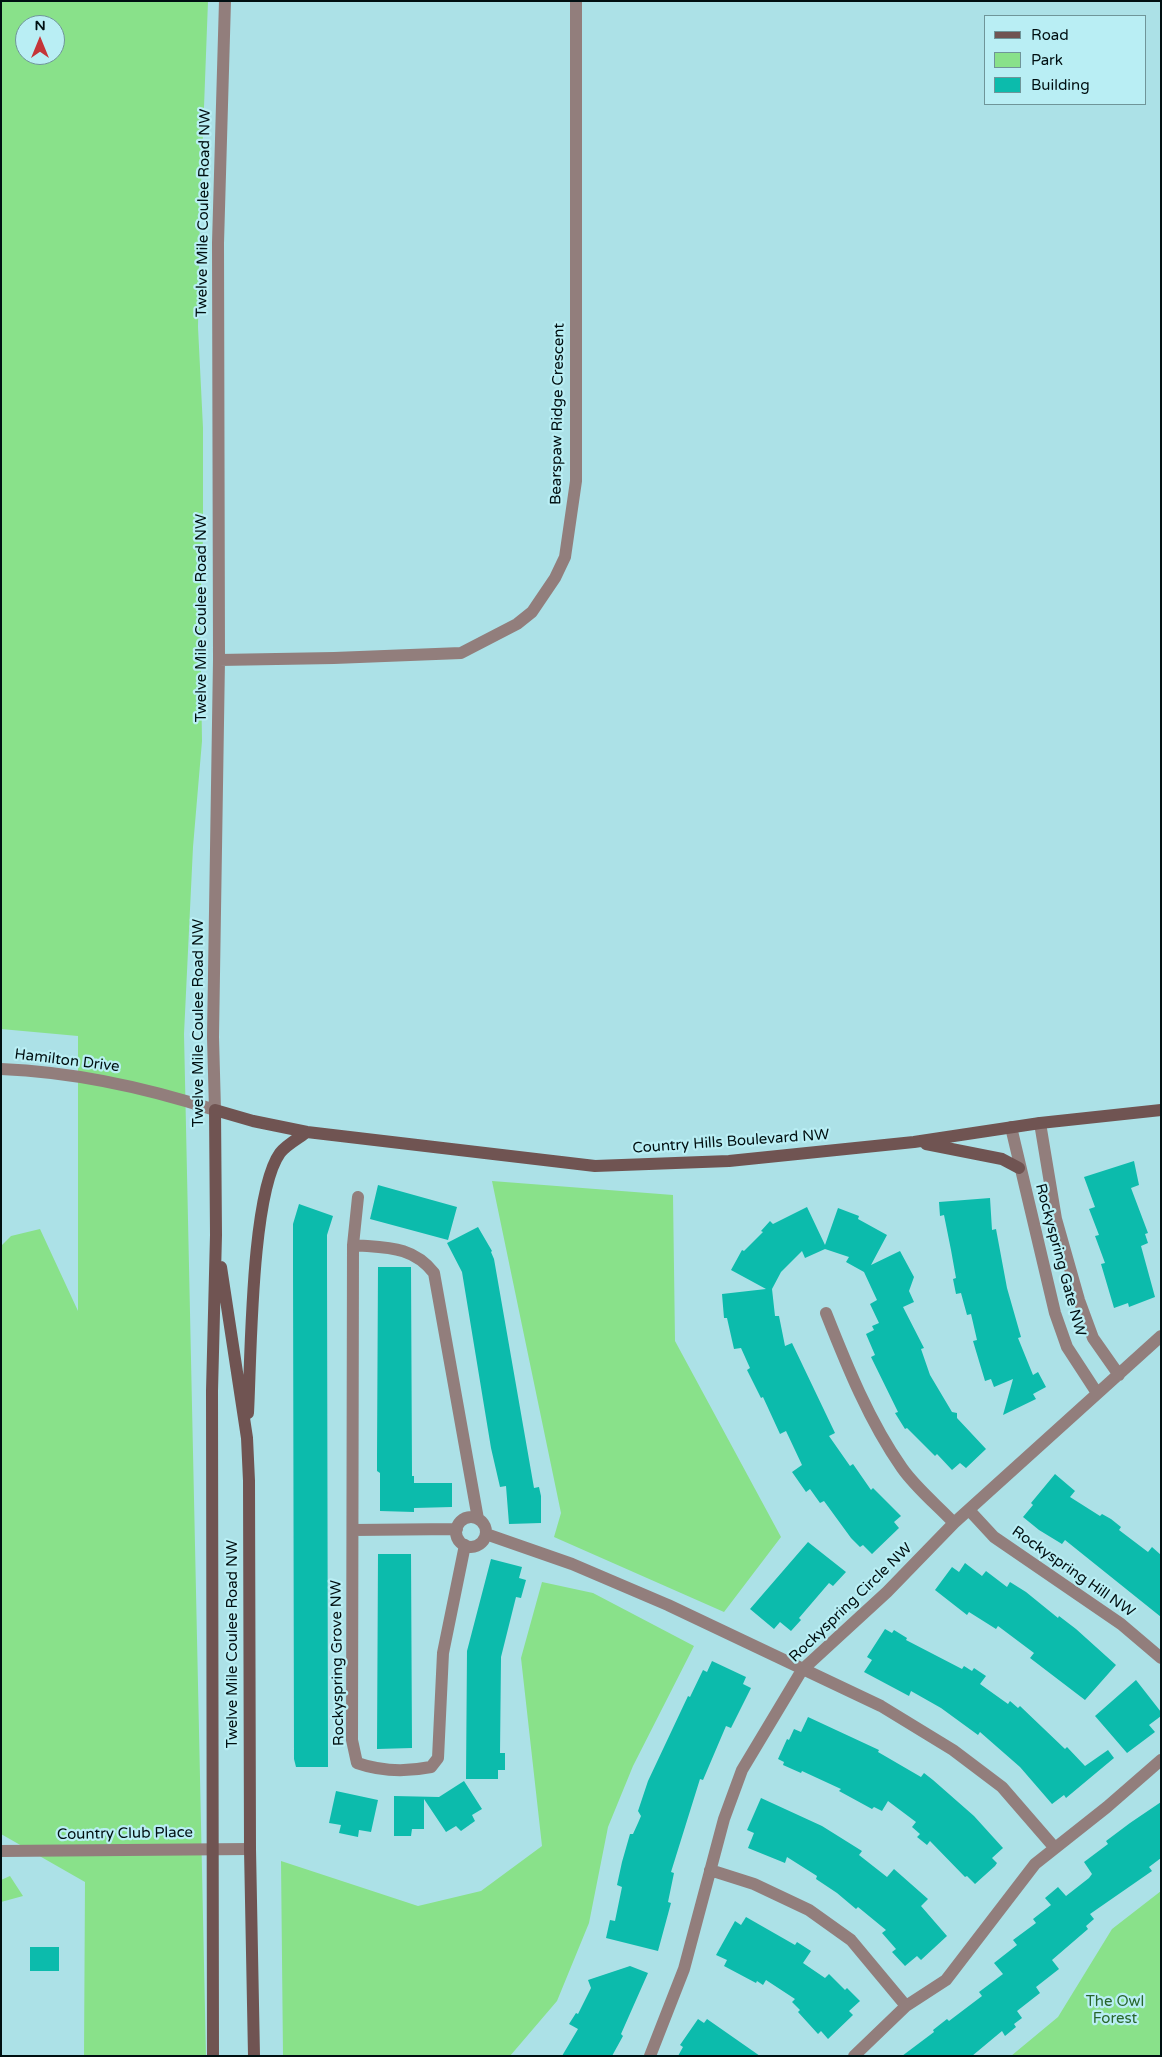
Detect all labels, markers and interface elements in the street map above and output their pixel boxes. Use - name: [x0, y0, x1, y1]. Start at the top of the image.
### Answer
- north arrow: [15, 15, 65, 65]
- legend: [984, 15, 1147, 105]
- text: N: [34, 17, 46, 34]
- text: Road: [1031, 26, 1069, 44]
- text: Park: [1031, 51, 1063, 69]
- text: Building: [1031, 76, 1090, 94]
- street label: Twelve Mile Coulee Road NW: [193, 109, 215, 317]
- street label: Bearspaw Ridge Crescent: [547, 323, 569, 505]
- street label: Twelve Mile Coulee Road NW: [193, 514, 211, 722]
- street label: Twelve Mile Coulee Road NW: [190, 919, 208, 1127]
- street label: Hamilton Drive: [13, 1046, 121, 1076]
- street label: Country Hills Boulevard NW: [632, 1126, 830, 1158]
- street label: Rockyspring Gate NW: [1031, 1182, 1089, 1338]
- street label: Rockyspring Hill NW: [1008, 1523, 1138, 1621]
- street label: Twelve Mile Coulee Road NW: [224, 1540, 242, 1748]
- street label: Rockyspring Circle NW: [786, 1540, 916, 1666]
- street label: Rockyspring Grove NW: [328, 1580, 348, 1746]
- street label: Country Club Place: [57, 1824, 193, 1844]
- park label: The Owl Forest: [1086, 1993, 1144, 2028]

